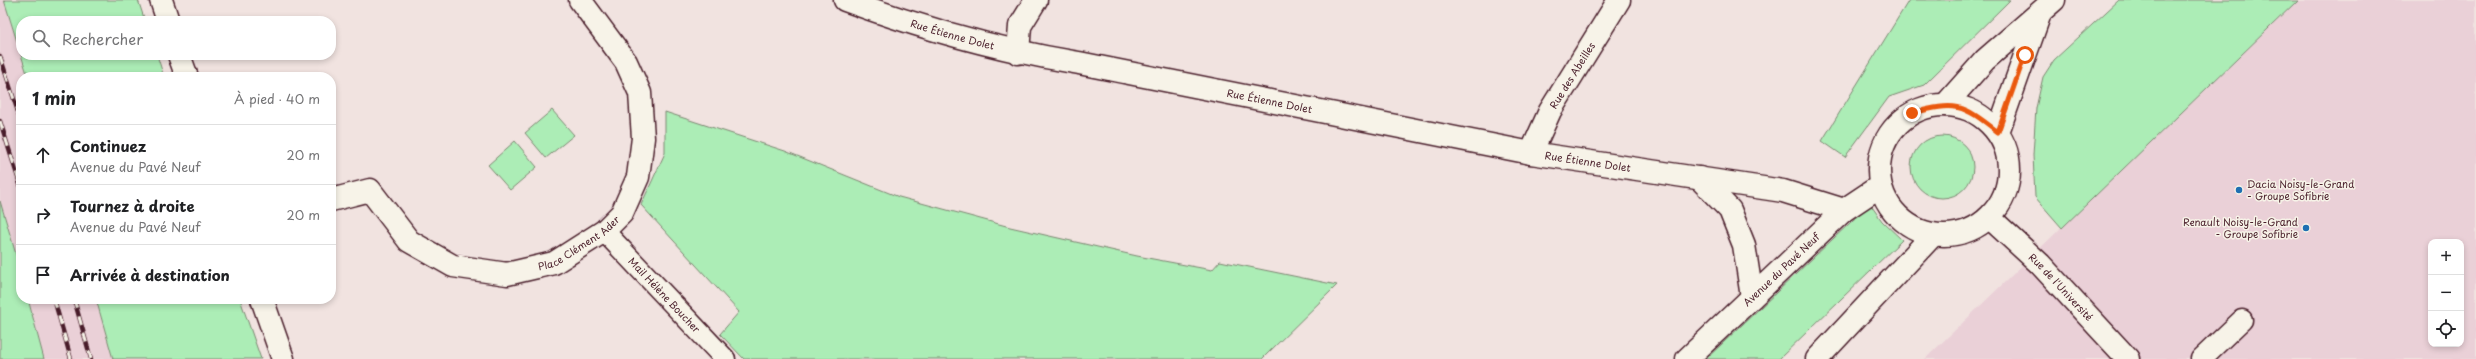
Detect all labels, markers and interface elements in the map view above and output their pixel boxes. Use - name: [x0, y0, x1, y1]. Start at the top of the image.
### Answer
- street label: Rue Étienne Dolet: [909, 15, 996, 53]
- search box: [16, 16, 336, 60]
- icon: search: [30, 27, 52, 49]
- text: Rechercher: [62, 27, 143, 50]
- street label: Rue des Abeilles: [1545, 39, 1598, 111]
- route start: [2016, 46, 2034, 64]
- text: 1 min: [32, 85, 76, 111]
- street label: Rue Étienne Dolet: [1226, 85, 1314, 116]
- text: À pied · 40 m: [234, 89, 320, 108]
- route end: [1903, 104, 1921, 122]
- text: Continuez: [70, 134, 146, 157]
- icon: ahead: [32, 144, 54, 166]
- text: 20 m: [286, 145, 320, 164]
- street label: Rue Étienne Dolet: [1544, 147, 1632, 175]
- text: Avenue du Pavé Neuf: [70, 157, 201, 176]
- place label: Dacia Noisy-le-Grand - Groupe Sofibrie: [2247, 176, 2354, 203]
- marker: Dacia Noisy-le-Grand - Groupe Sofibrie: [2234, 185, 2244, 195]
- text: Tournez à droite: [70, 194, 195, 217]
- icon: right: [32, 204, 54, 226]
- text: 20 m: [286, 205, 320, 224]
- street label: Place Clément Ader: [536, 212, 623, 274]
- place label: Renault Noisy-le-Grand - Groupe Sofibrie: [2183, 214, 2298, 241]
- text: Avenue du Pavé Neuf: [70, 217, 201, 236]
- marker: Renault Noisy-le-Grand - Groupe Sofibrie: [2301, 223, 2311, 233]
- street label: Avenue du Pavé Neuf: [1739, 228, 1823, 309]
- map controls: [2428, 239, 2464, 347]
- button: +: [2428, 239, 2464, 275]
- street label: Rue de l'Université: [2026, 249, 2097, 324]
- street label: Mail Hélène Boucher: [625, 254, 704, 336]
- text: Arrivée à destination: [70, 263, 230, 286]
- icon: arrive: [32, 264, 54, 286]
- button: −: [2428, 275, 2464, 311]
- button: locate: [2428, 311, 2464, 347]

